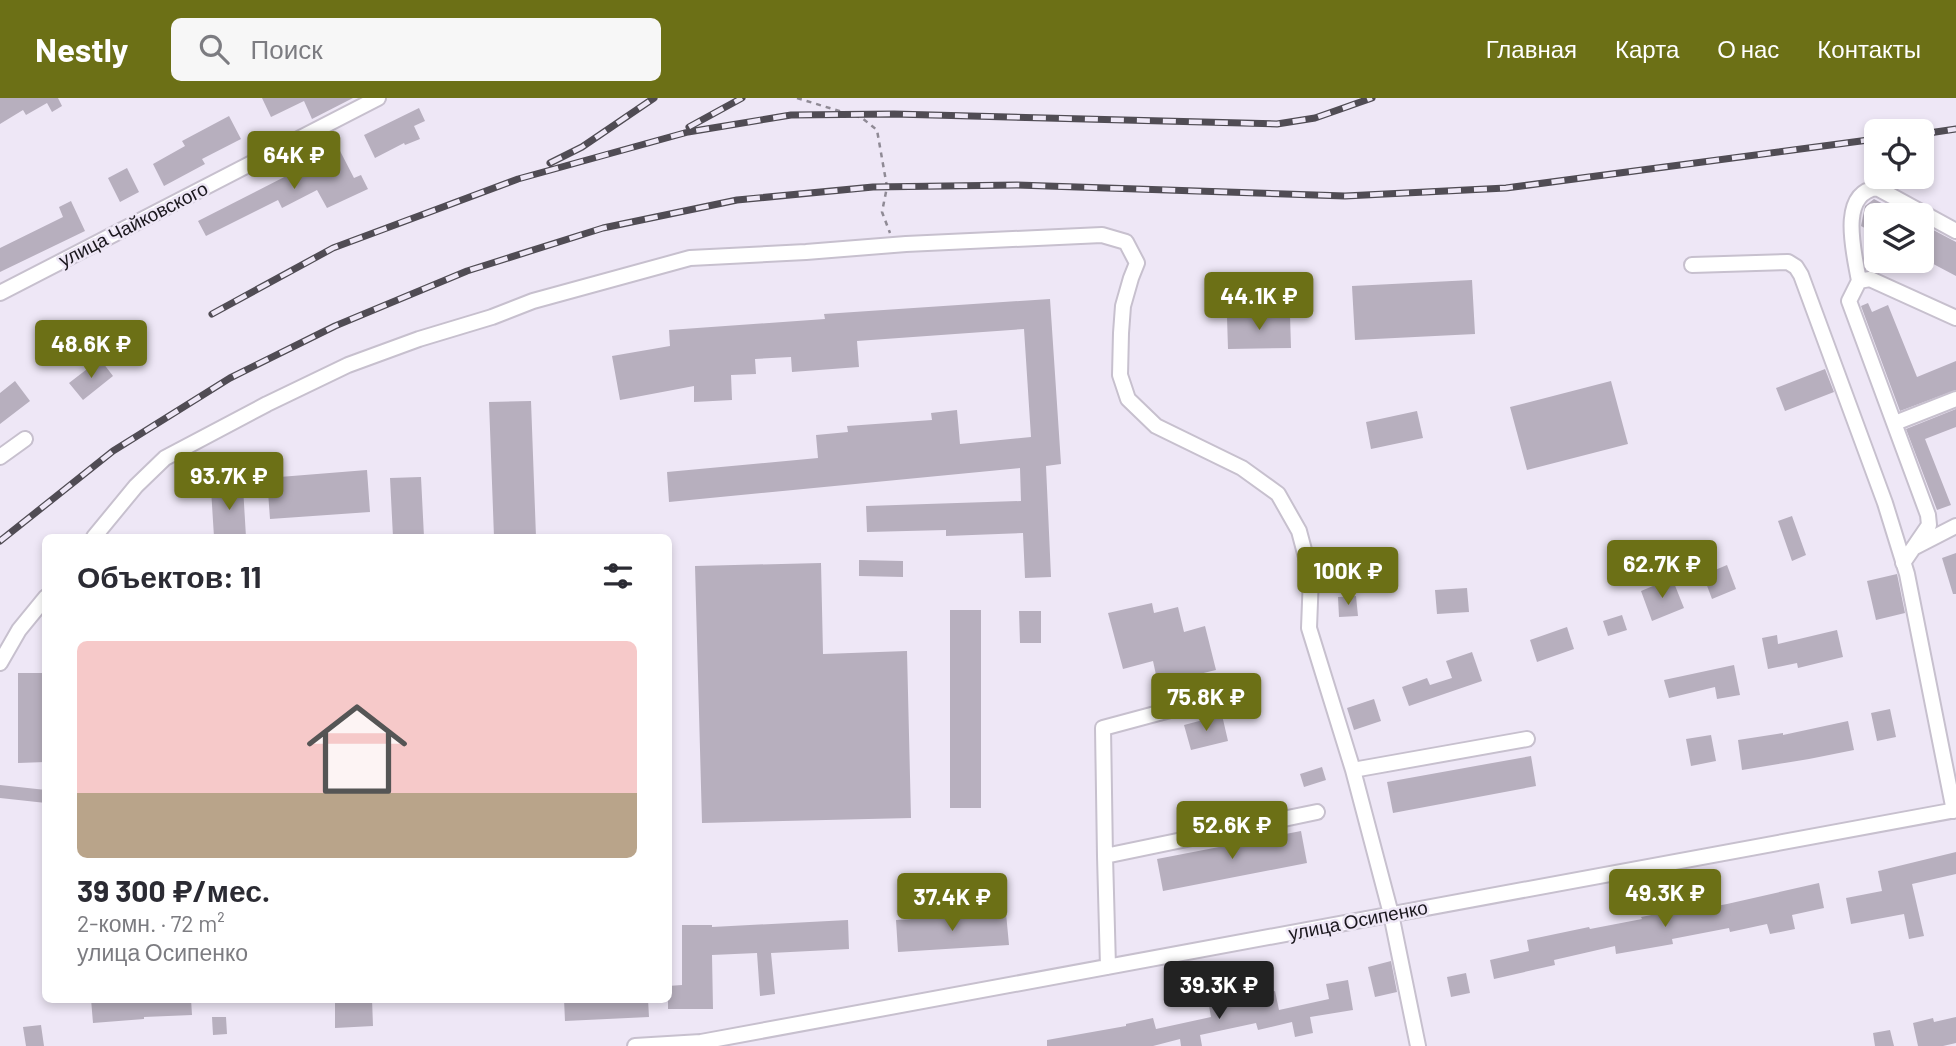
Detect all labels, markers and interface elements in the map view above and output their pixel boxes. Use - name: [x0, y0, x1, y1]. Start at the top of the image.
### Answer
- search box: [171, 18, 661, 81]
- text: Nestly: [35, 29, 129, 69]
- icon: search: [195, 30, 233, 68]
- text: Поиск: [251, 33, 323, 64]
- text: Главная: [1486, 34, 1577, 63]
- text: Карта: [1615, 34, 1679, 63]
- text: О нас: [1717, 34, 1779, 63]
- text: Контакты: [1817, 34, 1921, 63]
- map controls: [1864, 119, 1934, 273]
- button: locate: [1864, 119, 1934, 189]
- pin: 64K ₽: [245, 132, 343, 191]
- text: 64K ₽: [263, 140, 325, 168]
- street label: улица Чайковского: [54, 176, 211, 271]
- button: layers: [1864, 203, 1934, 273]
- pin: 44.1K ₽: [1194, 272, 1324, 332]
- text: 44.1K ₽: [1220, 281, 1298, 309]
- pin: 48.6K ₽: [26, 320, 156, 380]
- text: 48.6K ₽: [51, 329, 131, 357]
- pin: 93.7K ₽: [164, 452, 294, 512]
- text: 93.7K ₽: [190, 461, 268, 489]
- pin: 62.7K ₽: [1597, 540, 1727, 600]
- pin: 100K ₽: [1291, 547, 1405, 607]
- text: 62.7K ₽: [1623, 549, 1701, 577]
- text: 100K ₽: [1313, 556, 1383, 584]
- icon: filters: [599, 557, 637, 595]
- text: Объектов: 11: [77, 558, 261, 594]
- pin: 75.8K ₽: [1141, 674, 1271, 733]
- text: 75.8K ₽: [1167, 682, 1245, 710]
- icon: home: [294, 686, 420, 812]
- pin: 52.6K ₽: [1167, 802, 1297, 861]
- text: 52.6K ₽: [1193, 810, 1271, 838]
- pin: 49.3K ₽: [1600, 870, 1730, 929]
- text: 39 300 ₽/мес.: [77, 872, 270, 908]
- pin: 37.4K ₽: [887, 874, 1017, 933]
- text: 49.3K ₽: [1625, 878, 1705, 906]
- text: 37.4K ₽: [913, 882, 991, 910]
- street label: улица Осипенко: [1286, 895, 1429, 944]
- text: 2-комн. · 72 m²: [77, 909, 225, 937]
- text: улица Осипенко: [77, 938, 248, 966]
- pin: 39.3K ₽: [1154, 962, 1284, 1021]
- text: 39.3K ₽: [1180, 970, 1258, 998]

